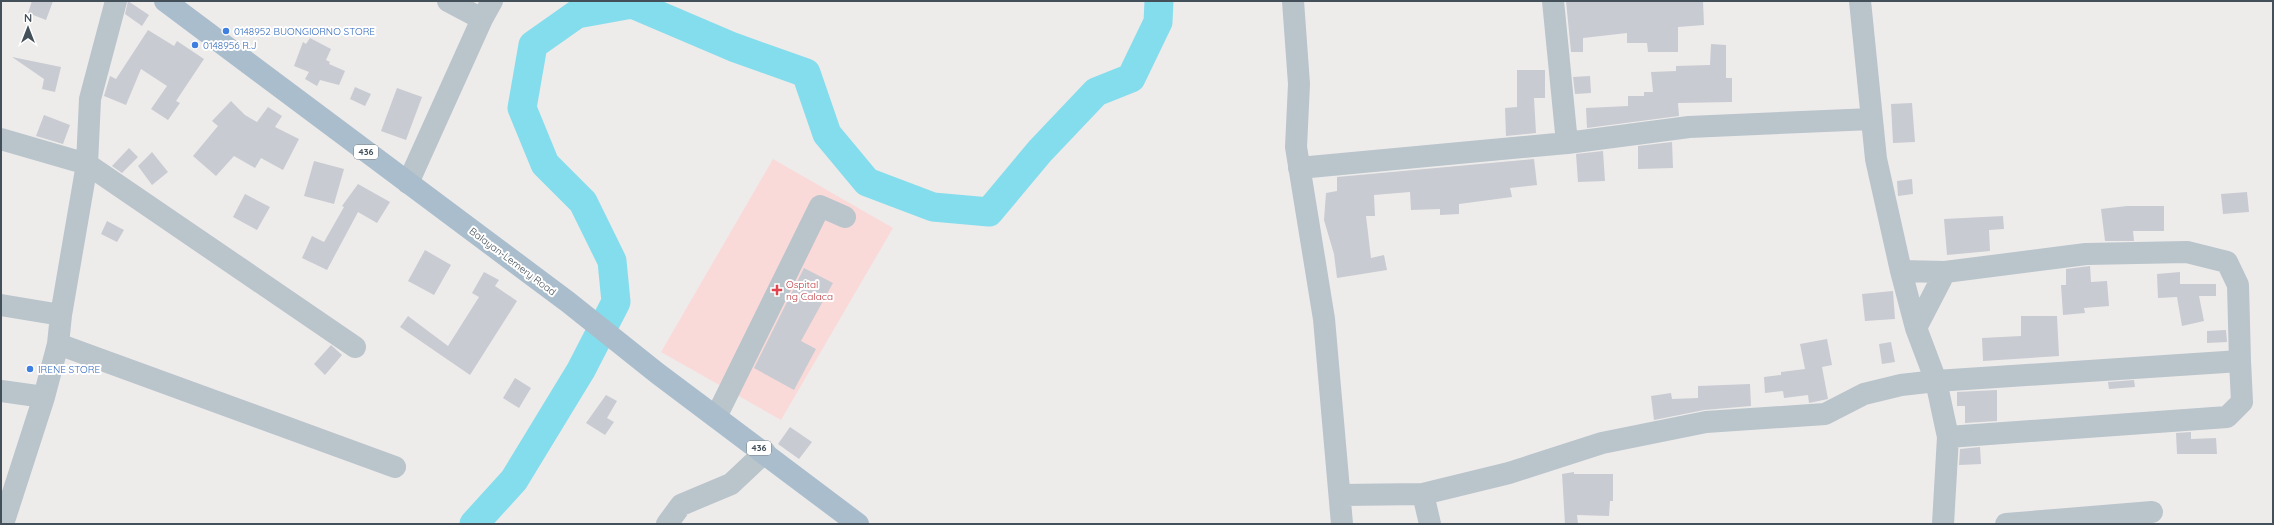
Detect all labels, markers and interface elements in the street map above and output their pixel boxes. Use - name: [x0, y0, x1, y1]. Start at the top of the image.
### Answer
- north arrow: [8, 8, 48, 48]
- text: N: [24, 11, 32, 25]
- place label: 0148952 BUONGIORNO STORE: [234, 25, 375, 38]
- marker: 0148952 BUONGIORNO STORE: [221, 26, 231, 36]
- place label: 0148956 R.J: [203, 39, 257, 52]
- marker: 0148956 R.J: [190, 40, 200, 50]
- road number: 436: [354, 145, 378, 159]
- street label: Balayan-Lemery Road: [467, 225, 559, 298]
- place label: Ospital ng Calaca: [786, 278, 833, 303]
- marker: Ospital ng Calaca: [771, 284, 783, 296]
- place label: IRENE STORE: [38, 363, 100, 376]
- marker: IRENE STORE: [25, 364, 35, 374]
- road number: 436: [747, 441, 771, 455]

